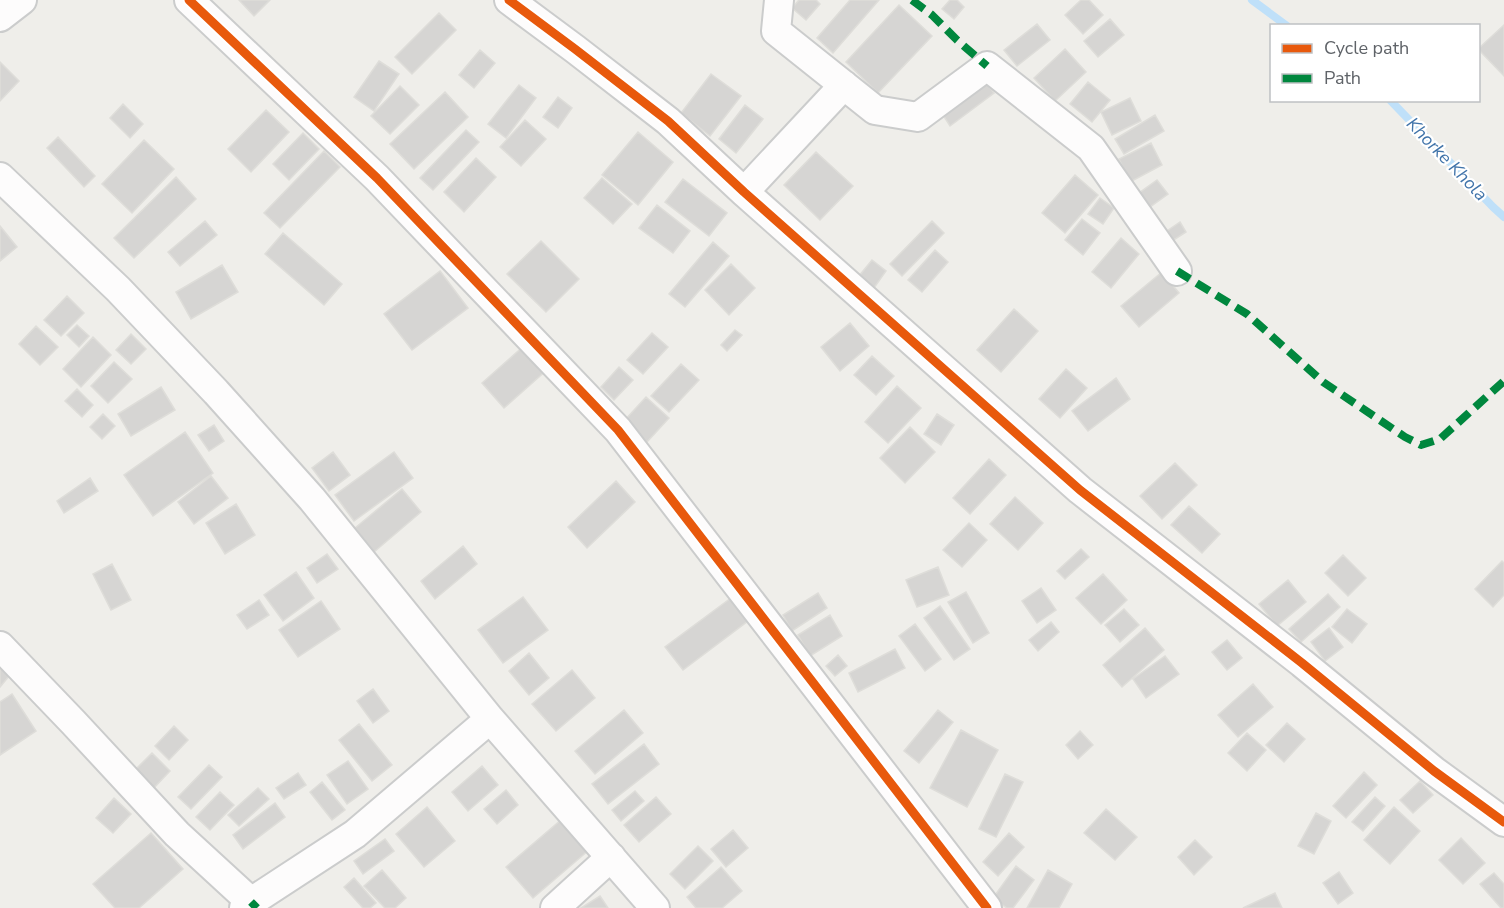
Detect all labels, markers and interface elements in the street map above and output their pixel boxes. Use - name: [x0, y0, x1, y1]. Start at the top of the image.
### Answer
- legend: [1270, 24, 1480, 102]
- text: Cycle path: [1324, 36, 1409, 60]
- text: Path: [1324, 66, 1361, 90]
- water label: Khorke Khola: [1401, 112, 1493, 206]

